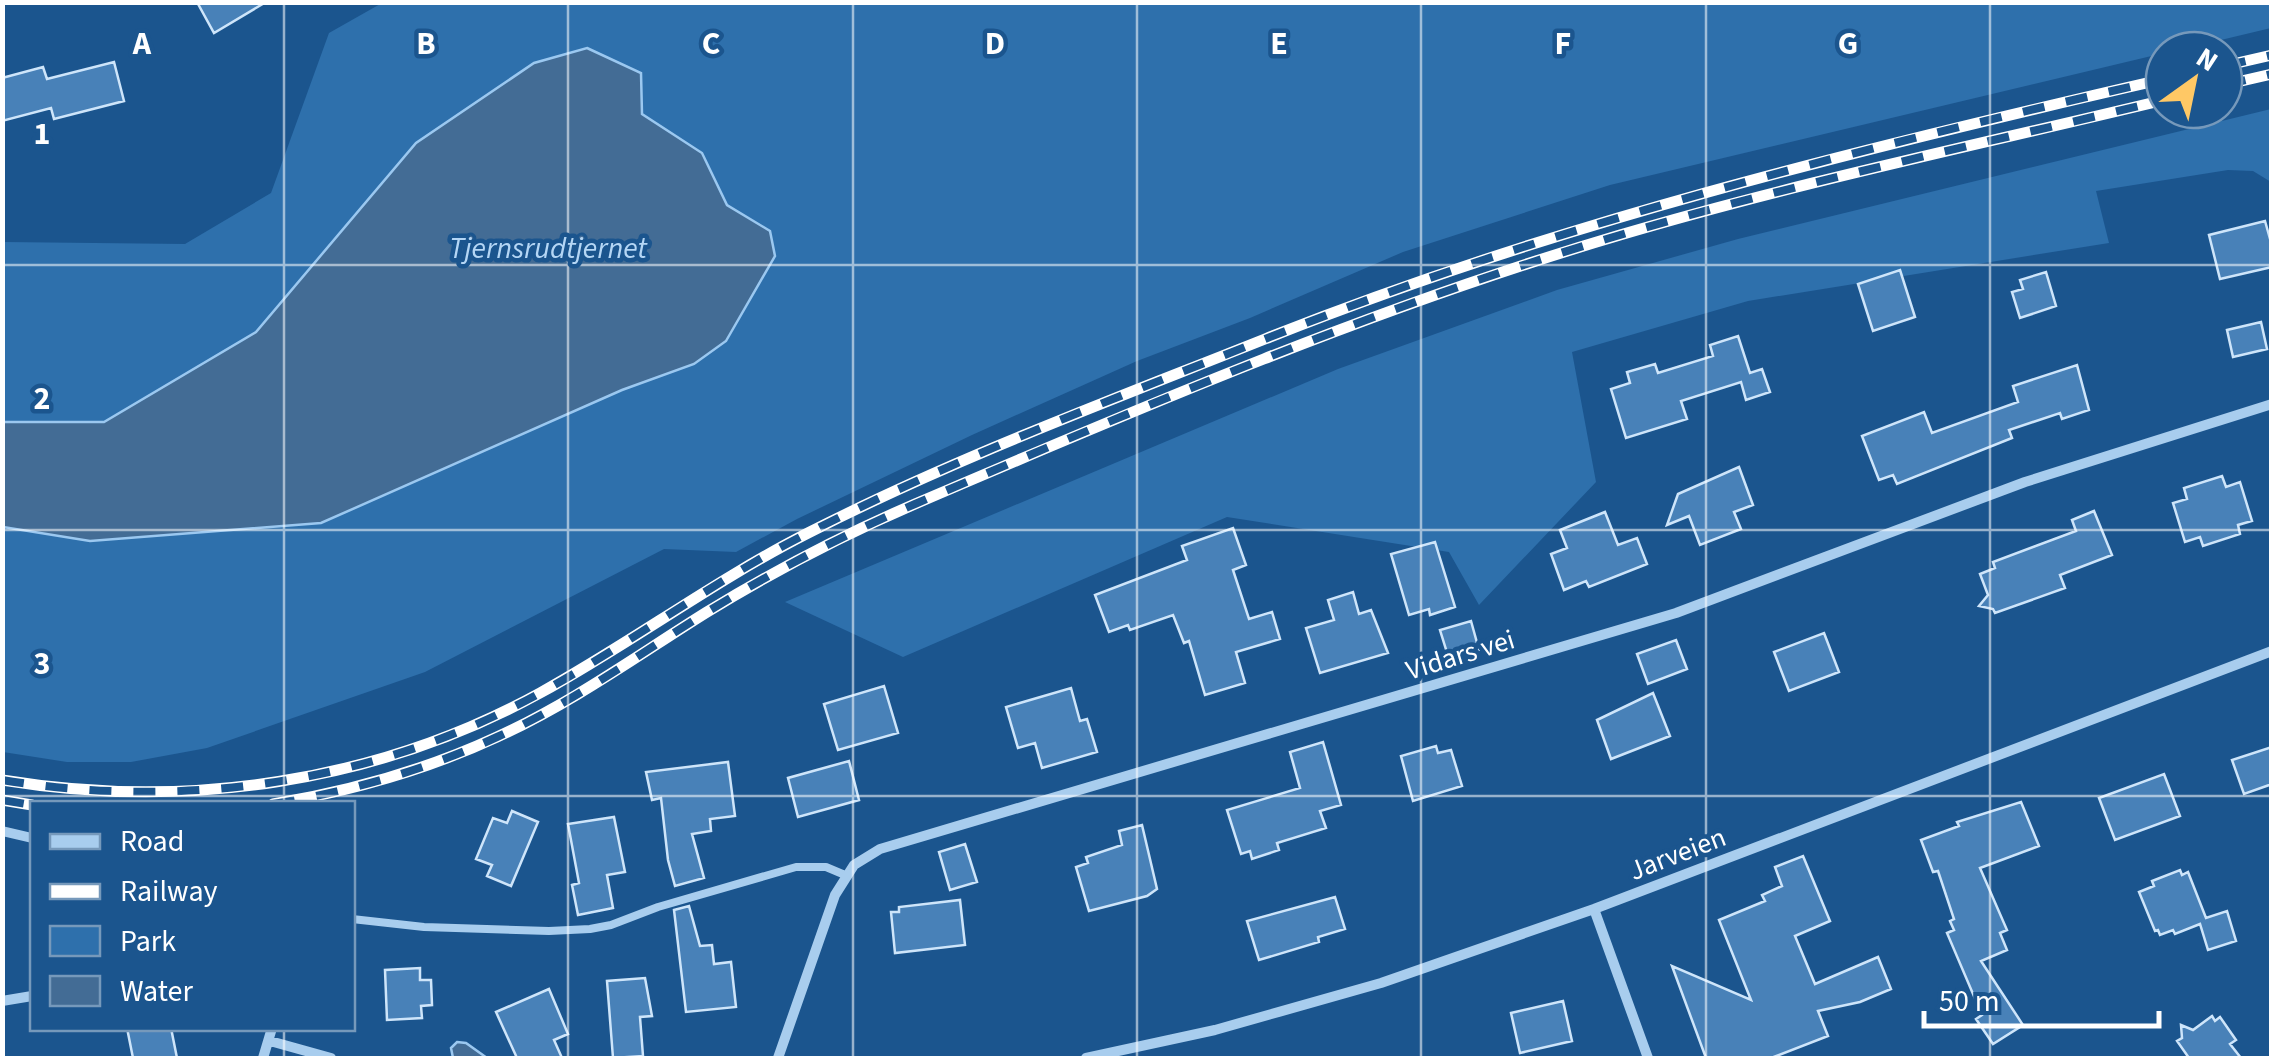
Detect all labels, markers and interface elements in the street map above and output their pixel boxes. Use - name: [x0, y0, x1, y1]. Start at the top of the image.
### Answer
- text: A: [132, 21, 152, 67]
- text: B: [416, 21, 436, 67]
- text: C: [702, 21, 720, 67]
- text: D: [985, 21, 1005, 67]
- text: E: [1270, 21, 1288, 67]
- text: F: [1555, 21, 1571, 67]
- text: G: [1838, 21, 1858, 67]
- north arrow: [2144, 30, 2244, 130]
- text: N: [2188, 38, 2226, 82]
- text: 1: [34, 111, 50, 157]
- water label: Tjernsrudtjernet: [449, 227, 648, 270]
- text: 2: [34, 376, 50, 422]
- street label: Vidars vei: [1401, 620, 1520, 690]
- text: 3: [34, 641, 50, 687]
- legend: [30, 801, 355, 1031]
- street label: Jarveien: [1623, 817, 1732, 891]
- text: Road: [120, 820, 184, 863]
- text: Railway: [120, 870, 218, 913]
- text: Park: [120, 920, 176, 963]
- scale bar: [1924, 966, 2159, 1028]
- text: Water: [120, 970, 193, 1013]
- text: 50 m: [1939, 980, 2000, 1023]

